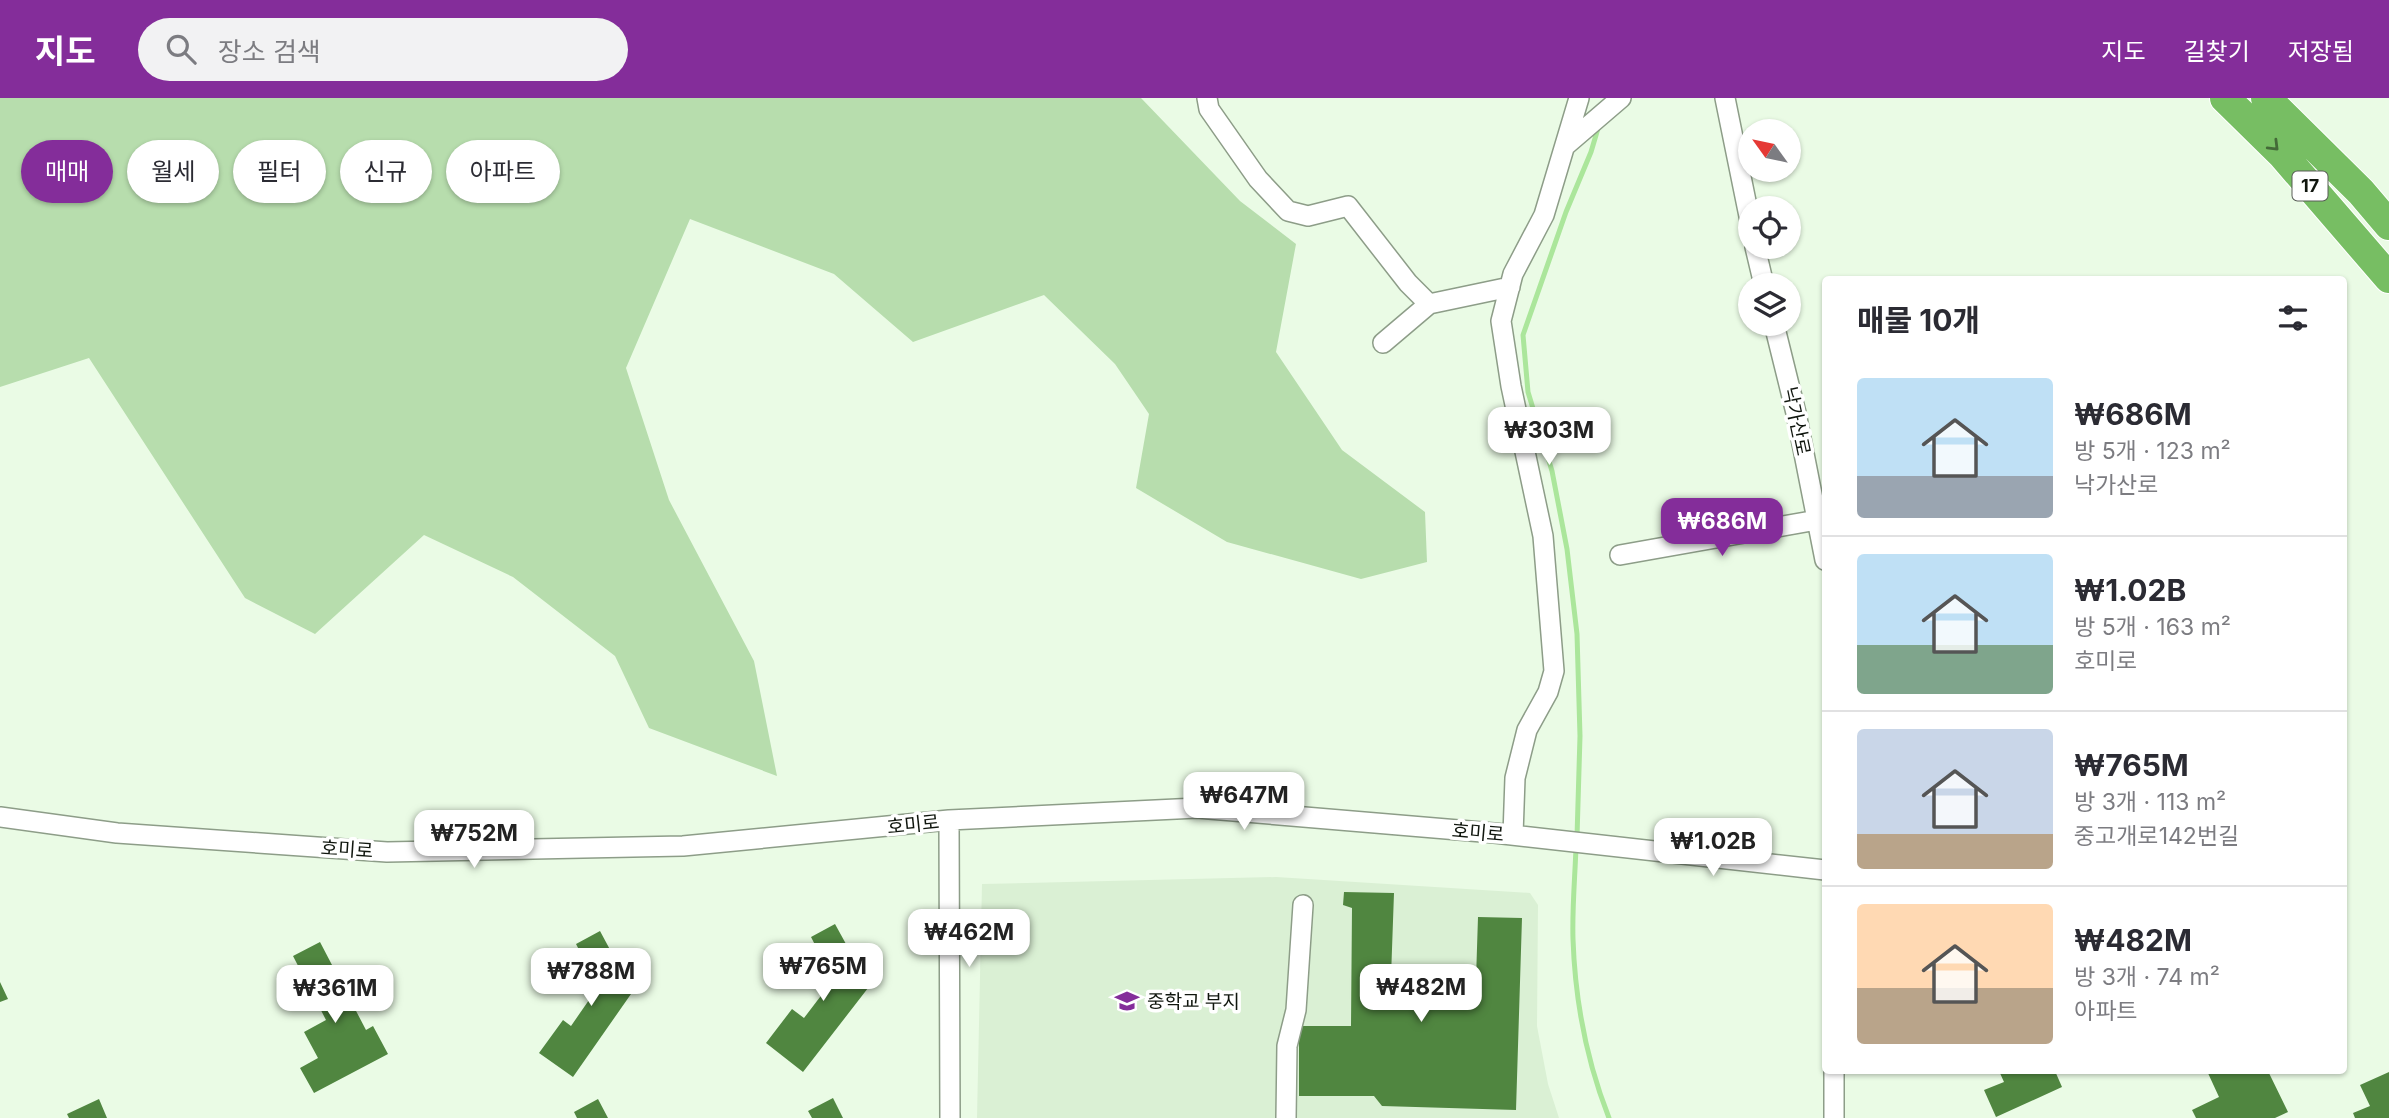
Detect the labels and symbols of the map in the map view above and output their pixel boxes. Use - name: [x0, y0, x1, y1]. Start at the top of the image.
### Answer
- north arrow: [1738, 119, 1801, 182]
- one-way arrow: [2265, 138, 2278, 151]
- road number: 17: [2292, 172, 2328, 200]
- street label: 낙가산로: [1778, 385, 1815, 458]
- pin: ₩303M: [1500, 408, 1598, 467]
- pin: ₩686M: [1673, 498, 1771, 558]
- pin: ₩647M: [1195, 772, 1293, 832]
- pin: ₩752M: [425, 810, 523, 870]
- street label: 호미로: [886, 810, 940, 839]
- pin: ₩1.02B: [1656, 818, 1770, 878]
- street label: 호미로: [1451, 819, 1505, 846]
- street label: 호미로: [320, 836, 374, 863]
- pin: ₩462M: [920, 910, 1018, 969]
- pin: ₩765M: [774, 944, 872, 1003]
- pin: ₩788M: [542, 948, 640, 1008]
- pin: ₩482M: [1372, 964, 1470, 1024]
- pin: ₩361M: [286, 965, 384, 1025]
- school or university icon: 중학교 부지: [1113, 987, 1141, 1015]
- place label: 중학교 부지: [1147, 990, 1240, 1013]

